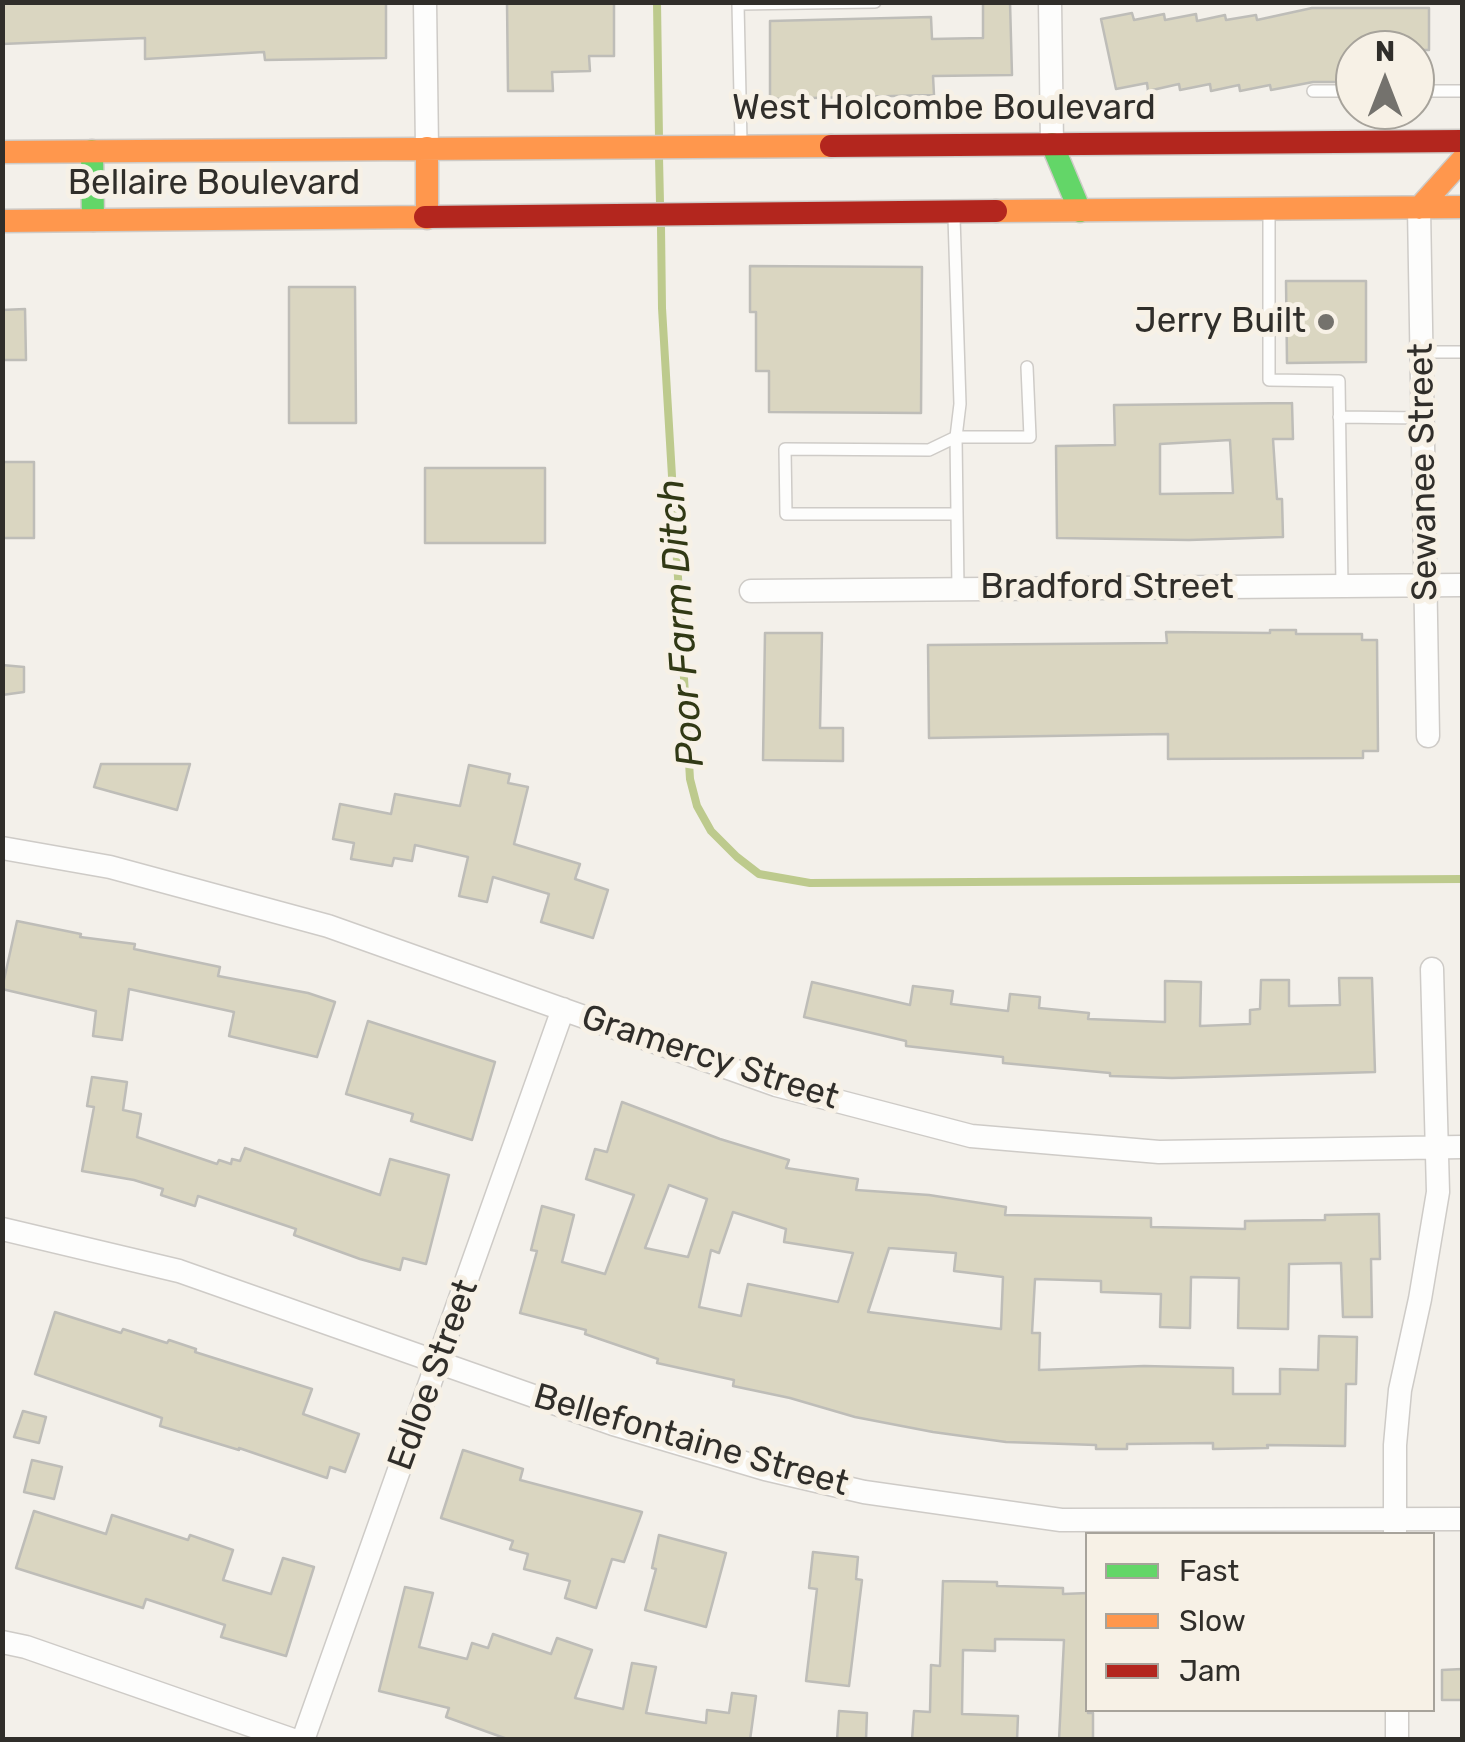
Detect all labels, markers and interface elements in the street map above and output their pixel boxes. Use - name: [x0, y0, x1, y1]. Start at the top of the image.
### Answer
- north arrow: [1335, 30, 1435, 130]
- text: N: [1375, 35, 1395, 68]
- street label: West Holcombe Boulevard: [732, 88, 1156, 130]
- street label: Bellaire Boulevard: [68, 163, 360, 205]
- place label: Jerry Built: [1135, 301, 1306, 343]
- marker: Jerry Built: [1315, 311, 1337, 333]
- street label: Sewanee Street: [1401, 343, 1447, 601]
- water label: Poor Farm Ditch: [649, 478, 715, 768]
- street label: Bradford Street: [980, 567, 1234, 609]
- street label: Gramercy Street: [576, 997, 844, 1119]
- street label: Edloe Street: [380, 1274, 488, 1476]
- street label: Bellefontaine Street: [529, 1376, 853, 1506]
- legend: [1085, 1532, 1435, 1712]
- text: Fast: [1179, 1553, 1239, 1589]
- text: Slow: [1179, 1603, 1246, 1639]
- text: Jam: [1179, 1653, 1241, 1689]

